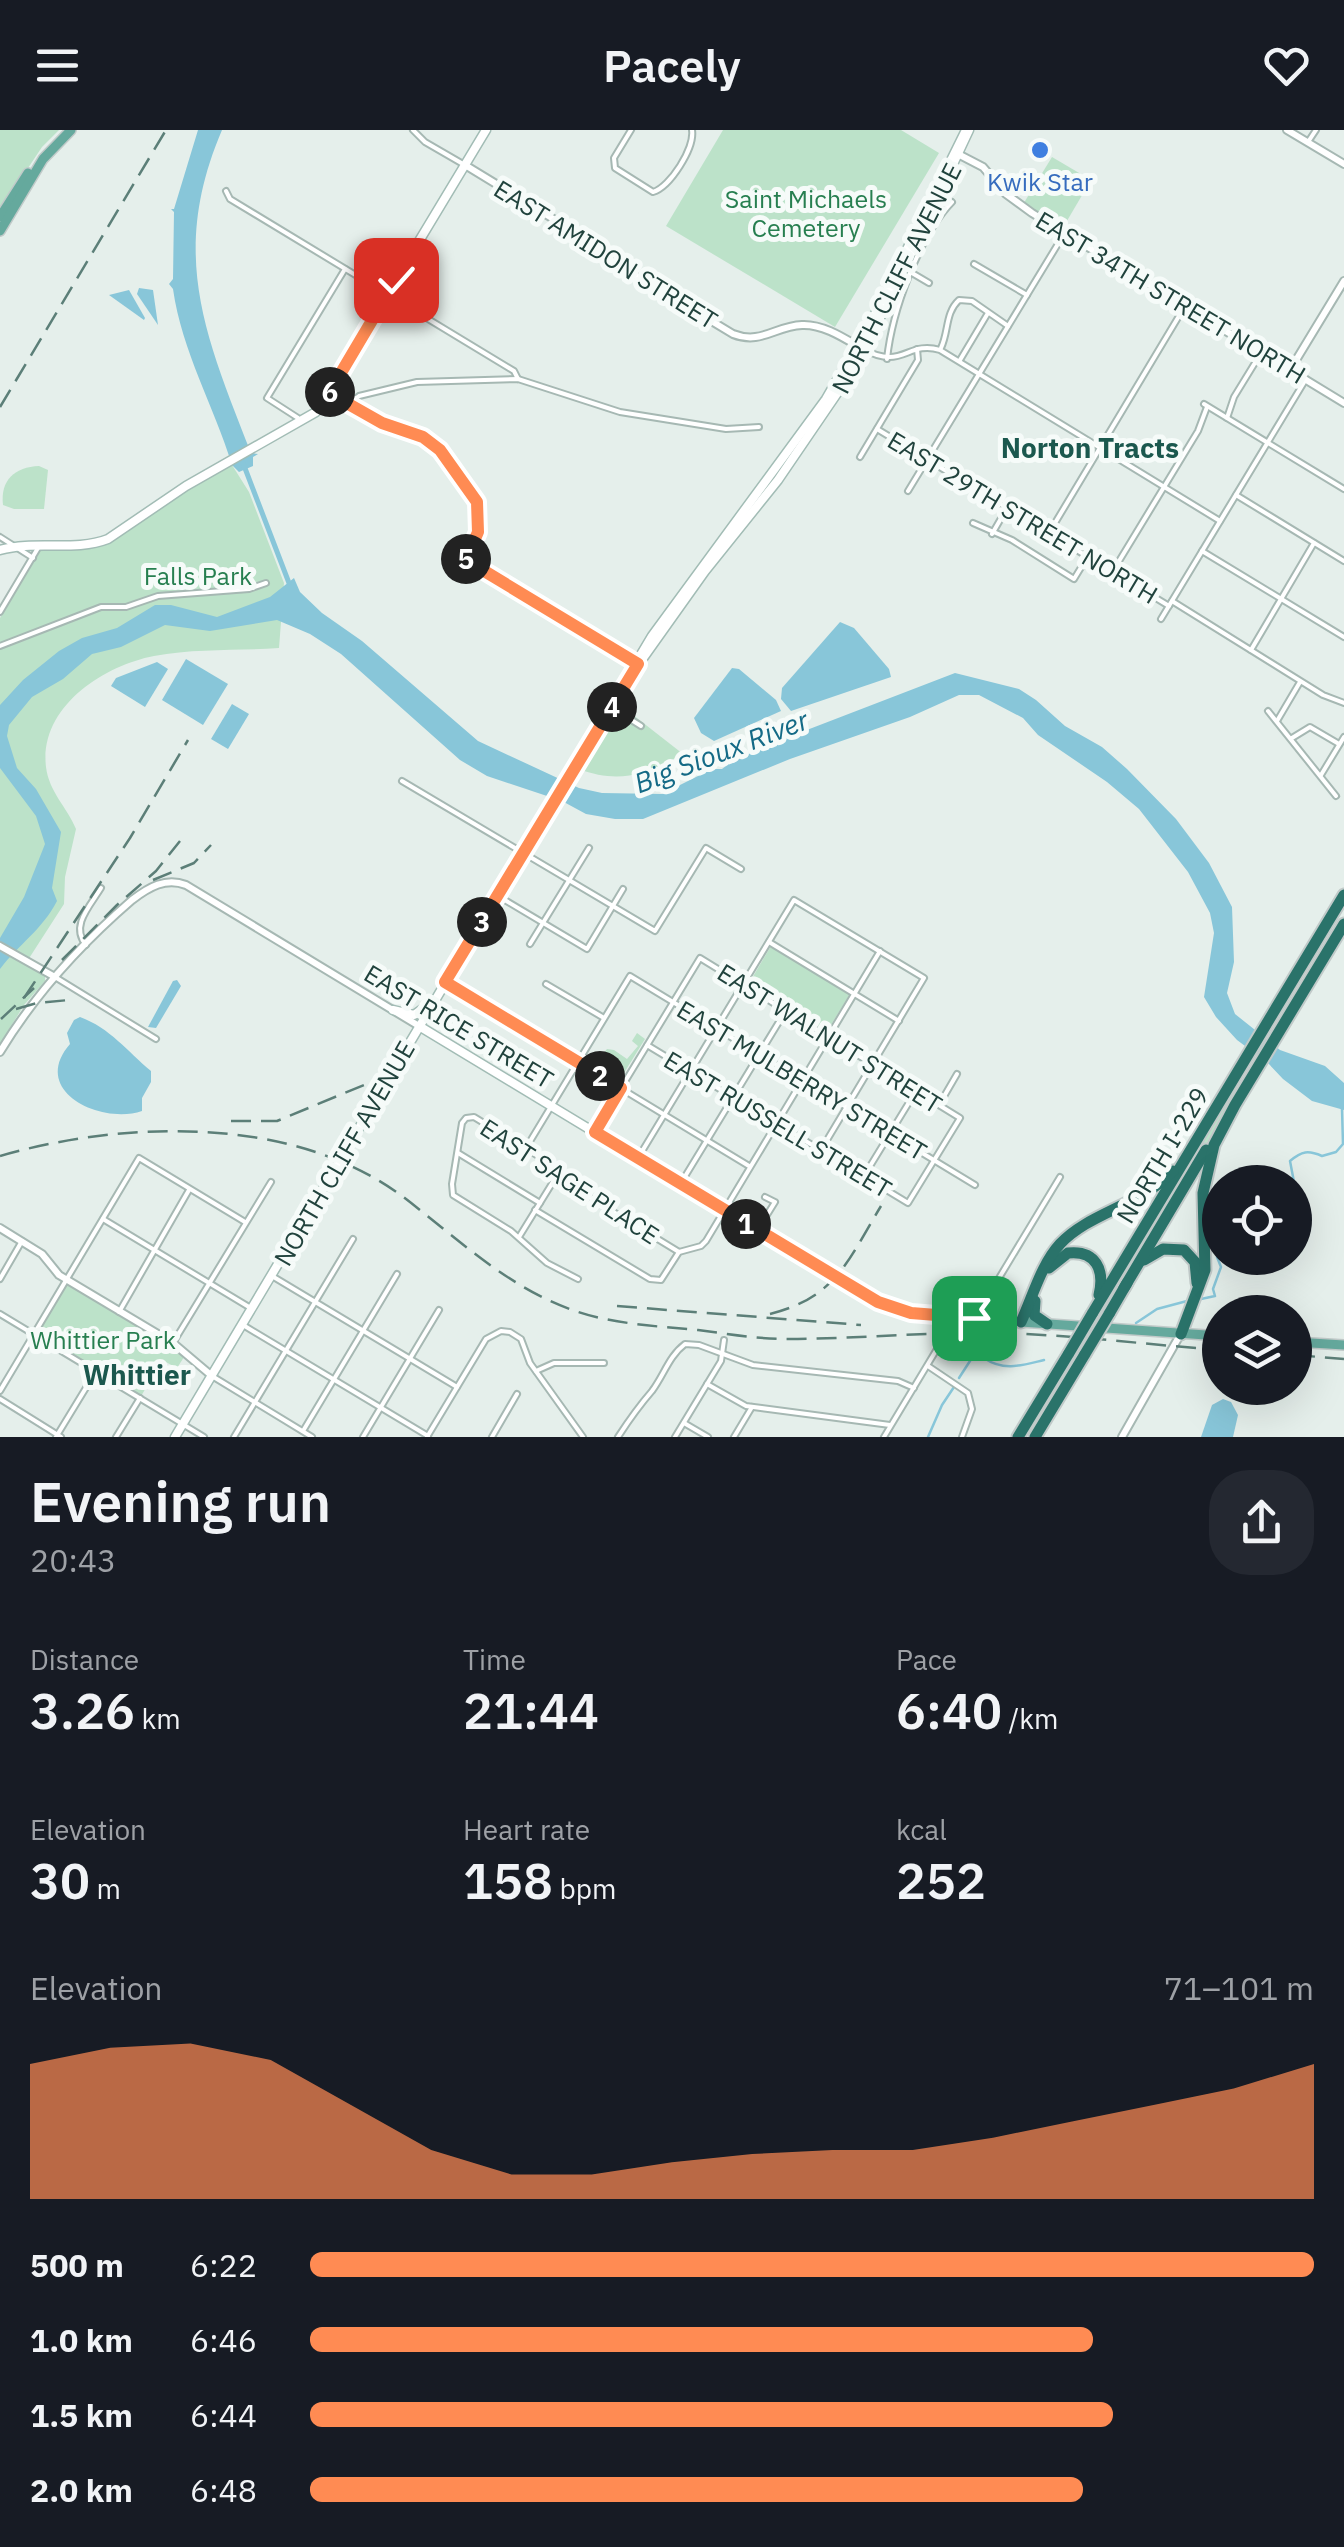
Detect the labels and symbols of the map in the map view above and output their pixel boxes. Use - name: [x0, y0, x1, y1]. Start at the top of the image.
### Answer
- marker: Kwik Star: [1029, 139, 1051, 161]
- street label: NORTH CLIFF AVENUE: [824, 157, 968, 399]
- place label: Kwik Star: [987, 165, 1093, 198]
- street label: EAST AMIDON STREET: [488, 172, 724, 336]
- park label: Saint Michaels Cemetery: [725, 182, 887, 244]
- street label: EAST 34TH STREET NORTH: [1030, 203, 1312, 391]
- pin: [354, 238, 439, 323]
- pin: 6: [305, 367, 355, 417]
- street label: EAST 29TH STREET NORTH: [882, 423, 1164, 611]
- district label: Norton Tracts: [1001, 429, 1179, 466]
- pin: 5: [441, 534, 491, 584]
- park label: Falls Park: [144, 559, 252, 592]
- pin: 4: [587, 682, 637, 732]
- water label: Big Sioux River: [629, 701, 814, 801]
- pin: 3: [457, 897, 507, 947]
- street label: EAST WALNUT STREET: [712, 956, 948, 1120]
- street label: EAST RICE STREET: [358, 957, 560, 1095]
- street label: EAST MULBERRY STREET: [671, 992, 933, 1168]
- street label: NORTH CLIFF AVENUE: [266, 1035, 422, 1271]
- street label: EAST RUSSELL STREET: [658, 1043, 898, 1205]
- pin: 2: [575, 1051, 625, 1101]
- street label: NORTH I-229: [1108, 1081, 1216, 1229]
- street label: EAST SAGE PLACE: [474, 1111, 666, 1251]
- pin: 1: [721, 1199, 771, 1249]
- pin: [932, 1276, 1017, 1361]
- park label: Whittier Park: [30, 1323, 176, 1356]
- district label: Whittier: [83, 1356, 191, 1393]

